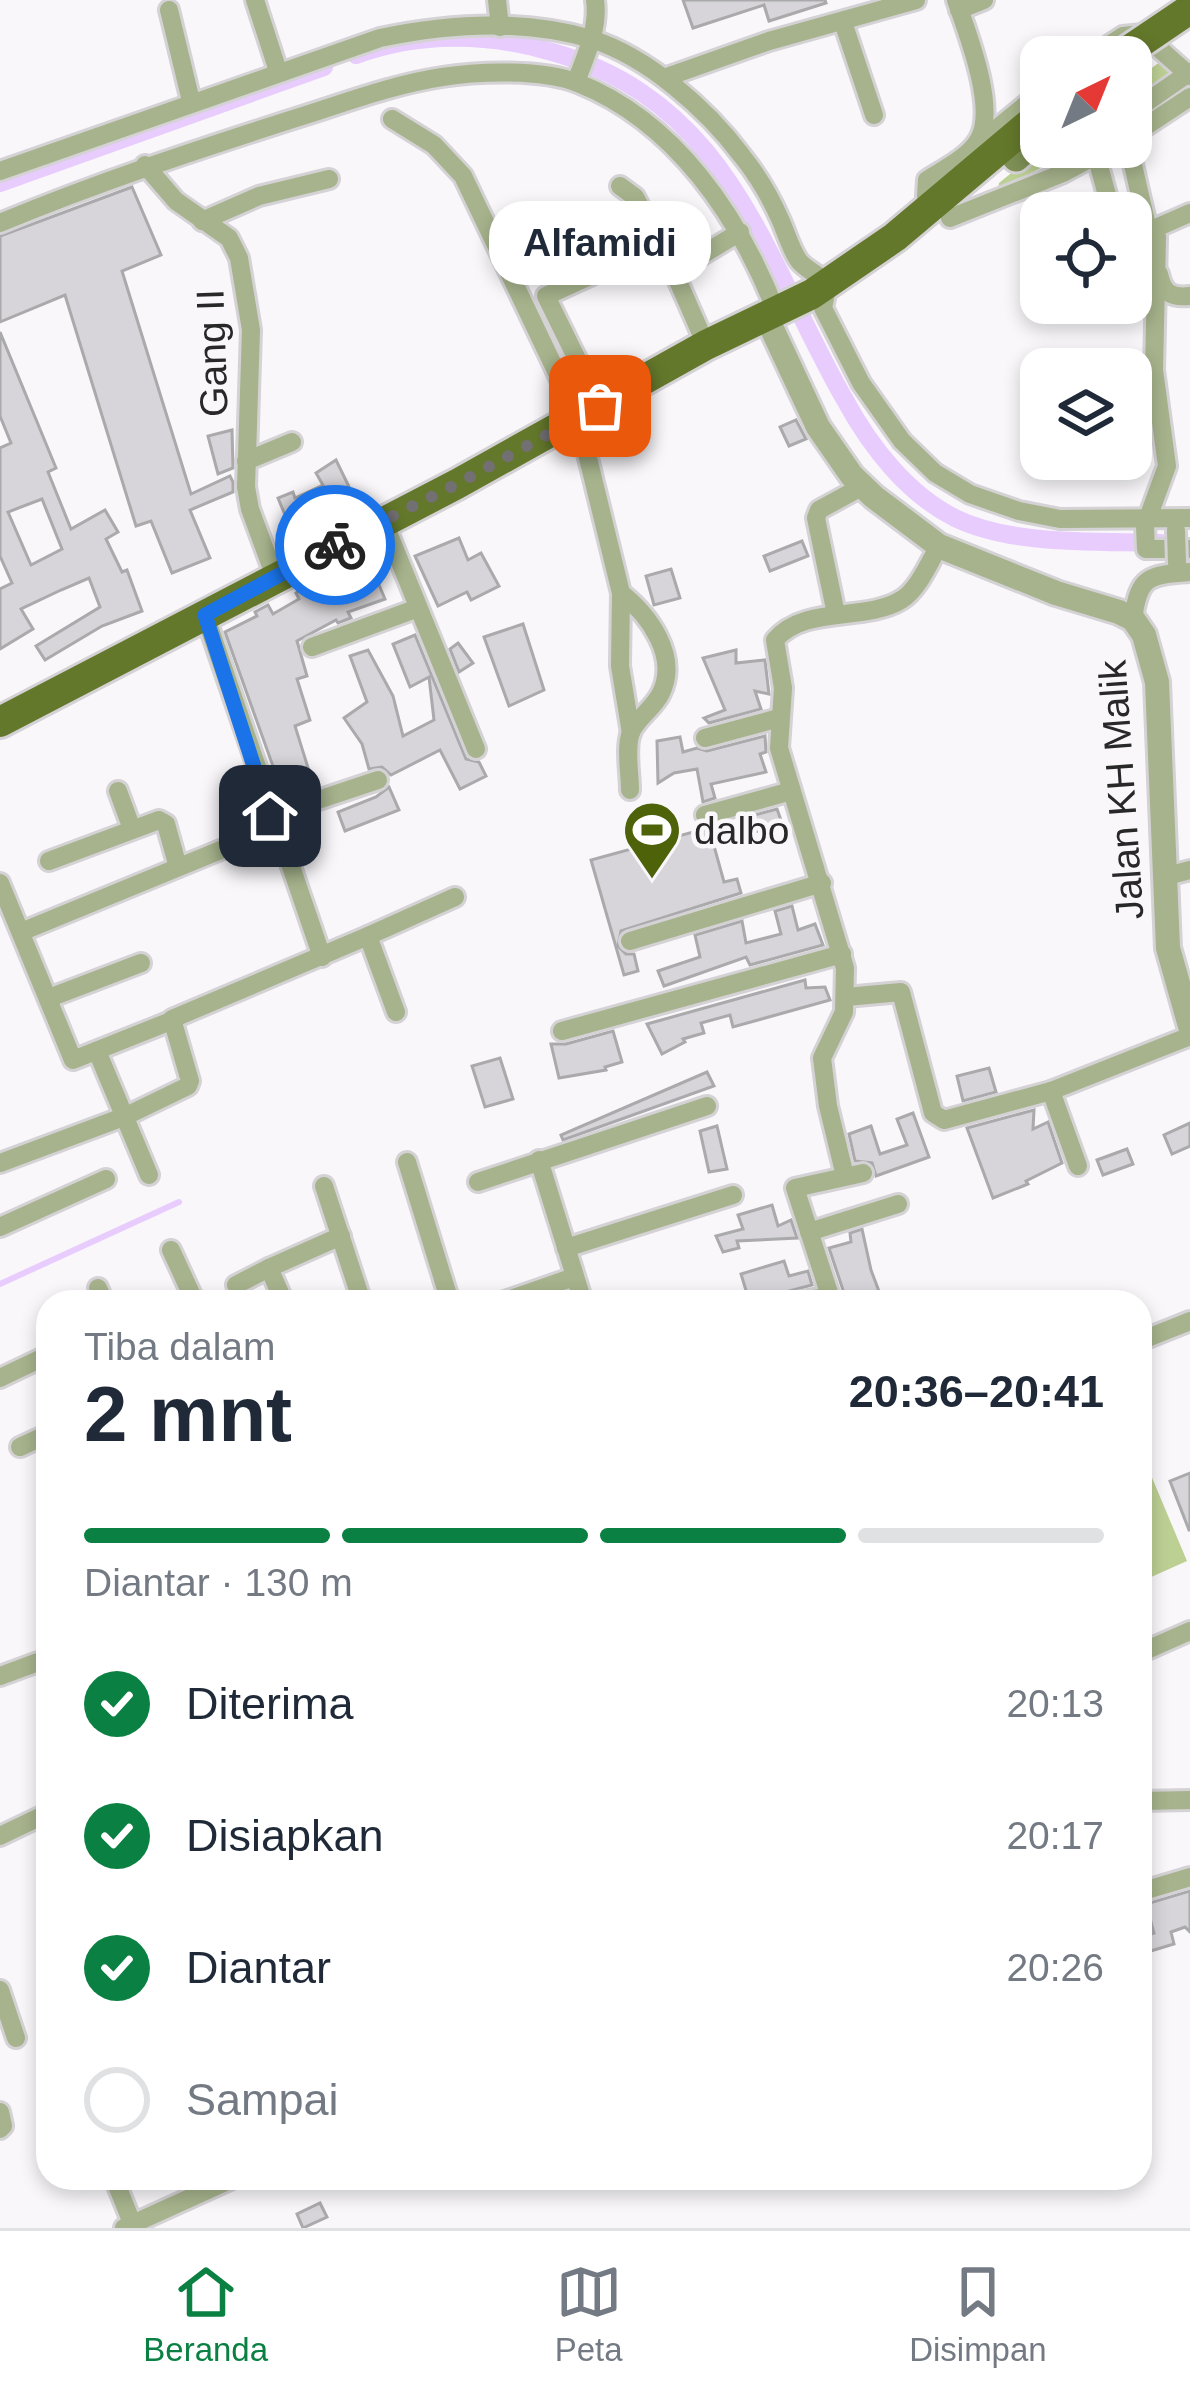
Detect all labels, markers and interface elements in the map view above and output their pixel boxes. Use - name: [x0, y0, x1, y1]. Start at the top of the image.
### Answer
- north arrow: [1020, 36, 1152, 168]
- map controls: [1020, 36, 1152, 480]
- button: locate: [1020, 192, 1152, 324]
- callout: Alfamidi: [489, 202, 711, 286]
- text: Alfamidi: [523, 221, 677, 264]
- street label: Gang II: [188, 288, 236, 418]
- button: layers: [1020, 348, 1152, 480]
- pin: [549, 355, 651, 457]
- icon: bag: [567, 373, 633, 439]
- courier: [275, 485, 395, 605]
- icon: bike: [302, 512, 368, 578]
- street label: Jalan KH Malik: [1090, 658, 1152, 921]
- pin: [219, 765, 321, 867]
- icon: home: [237, 783, 303, 849]
- sports icon: dalbo: [621, 799, 683, 881]
- place label: dalbo: [694, 809, 789, 852]
- text: Tiba dalam: [84, 1325, 275, 1368]
- text: 20:36–20:41: [849, 1366, 1104, 1417]
- text: 2 mnt: [84, 1370, 292, 1458]
- text: Diantar · 130 m: [84, 1561, 353, 1604]
- icon: check: [84, 1671, 150, 1737]
- text: Diterima: [186, 1678, 354, 1729]
- text: 20:13: [1006, 1682, 1104, 1725]
- icon: check: [84, 1803, 150, 1869]
- text: Disiapkan: [186, 1810, 384, 1861]
- text: 20:17: [1006, 1814, 1104, 1857]
- icon: check: [84, 1935, 150, 2001]
- text: Diantar: [186, 1942, 331, 1993]
- text: 20:26: [1006, 1946, 1104, 1989]
- text: Sampai: [186, 2074, 339, 2125]
- tab: Beranda: [143, 2259, 268, 2369]
- tab: Peta: [555, 2259, 623, 2369]
- tab: Disimpan: [909, 2259, 1047, 2369]

